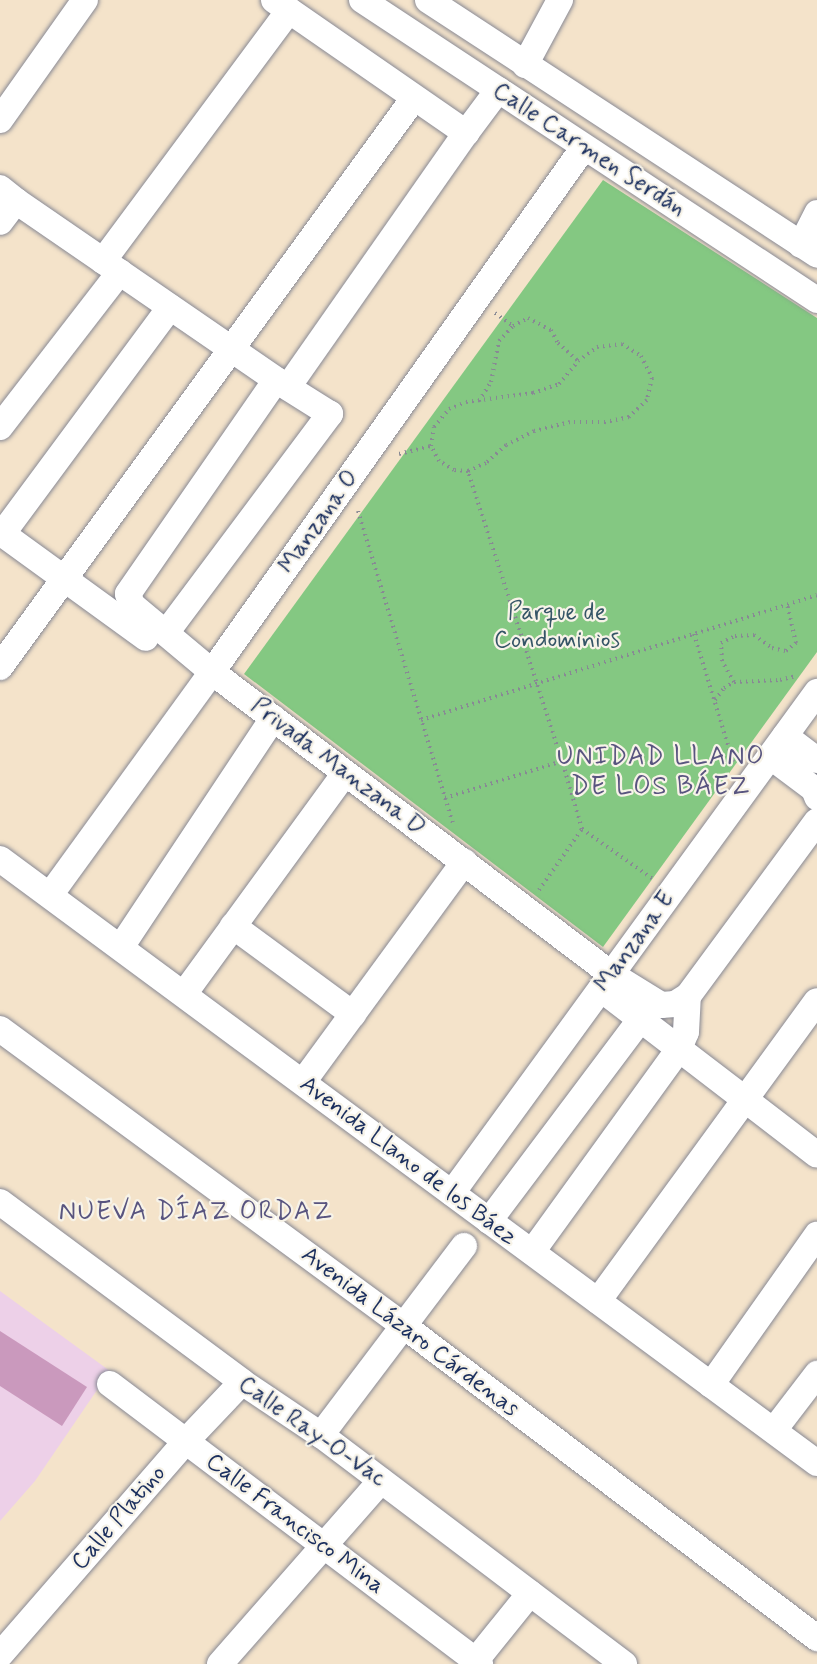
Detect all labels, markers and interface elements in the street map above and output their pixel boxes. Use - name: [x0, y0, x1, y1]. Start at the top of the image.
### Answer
- street label: Calle Carmen Serdán: [487, 77, 691, 223]
- street label: Manzana O: [273, 465, 365, 579]
- park label: Parque de Condominios: [494, 599, 620, 655]
- street label: Privada Manzana D: [248, 694, 428, 840]
- district label: UNIDAD LLANO DE LOS BÁEZ: [558, 742, 764, 804]
- street label: Manzana E: [589, 886, 681, 998]
- street label: Avenida Llano de los Báez: [293, 1069, 523, 1253]
- district label: NUEVA DÍAZ ORDAZ: [58, 1197, 334, 1229]
- street label: Avenida Lázaro Cárdenas: [295, 1241, 525, 1423]
- street label: Calle Ray-O-Vac: [233, 1371, 391, 1493]
- street label: Calle Francisco Mina: [201, 1448, 389, 1600]
- street label: Calle Platino: [66, 1460, 172, 1576]

